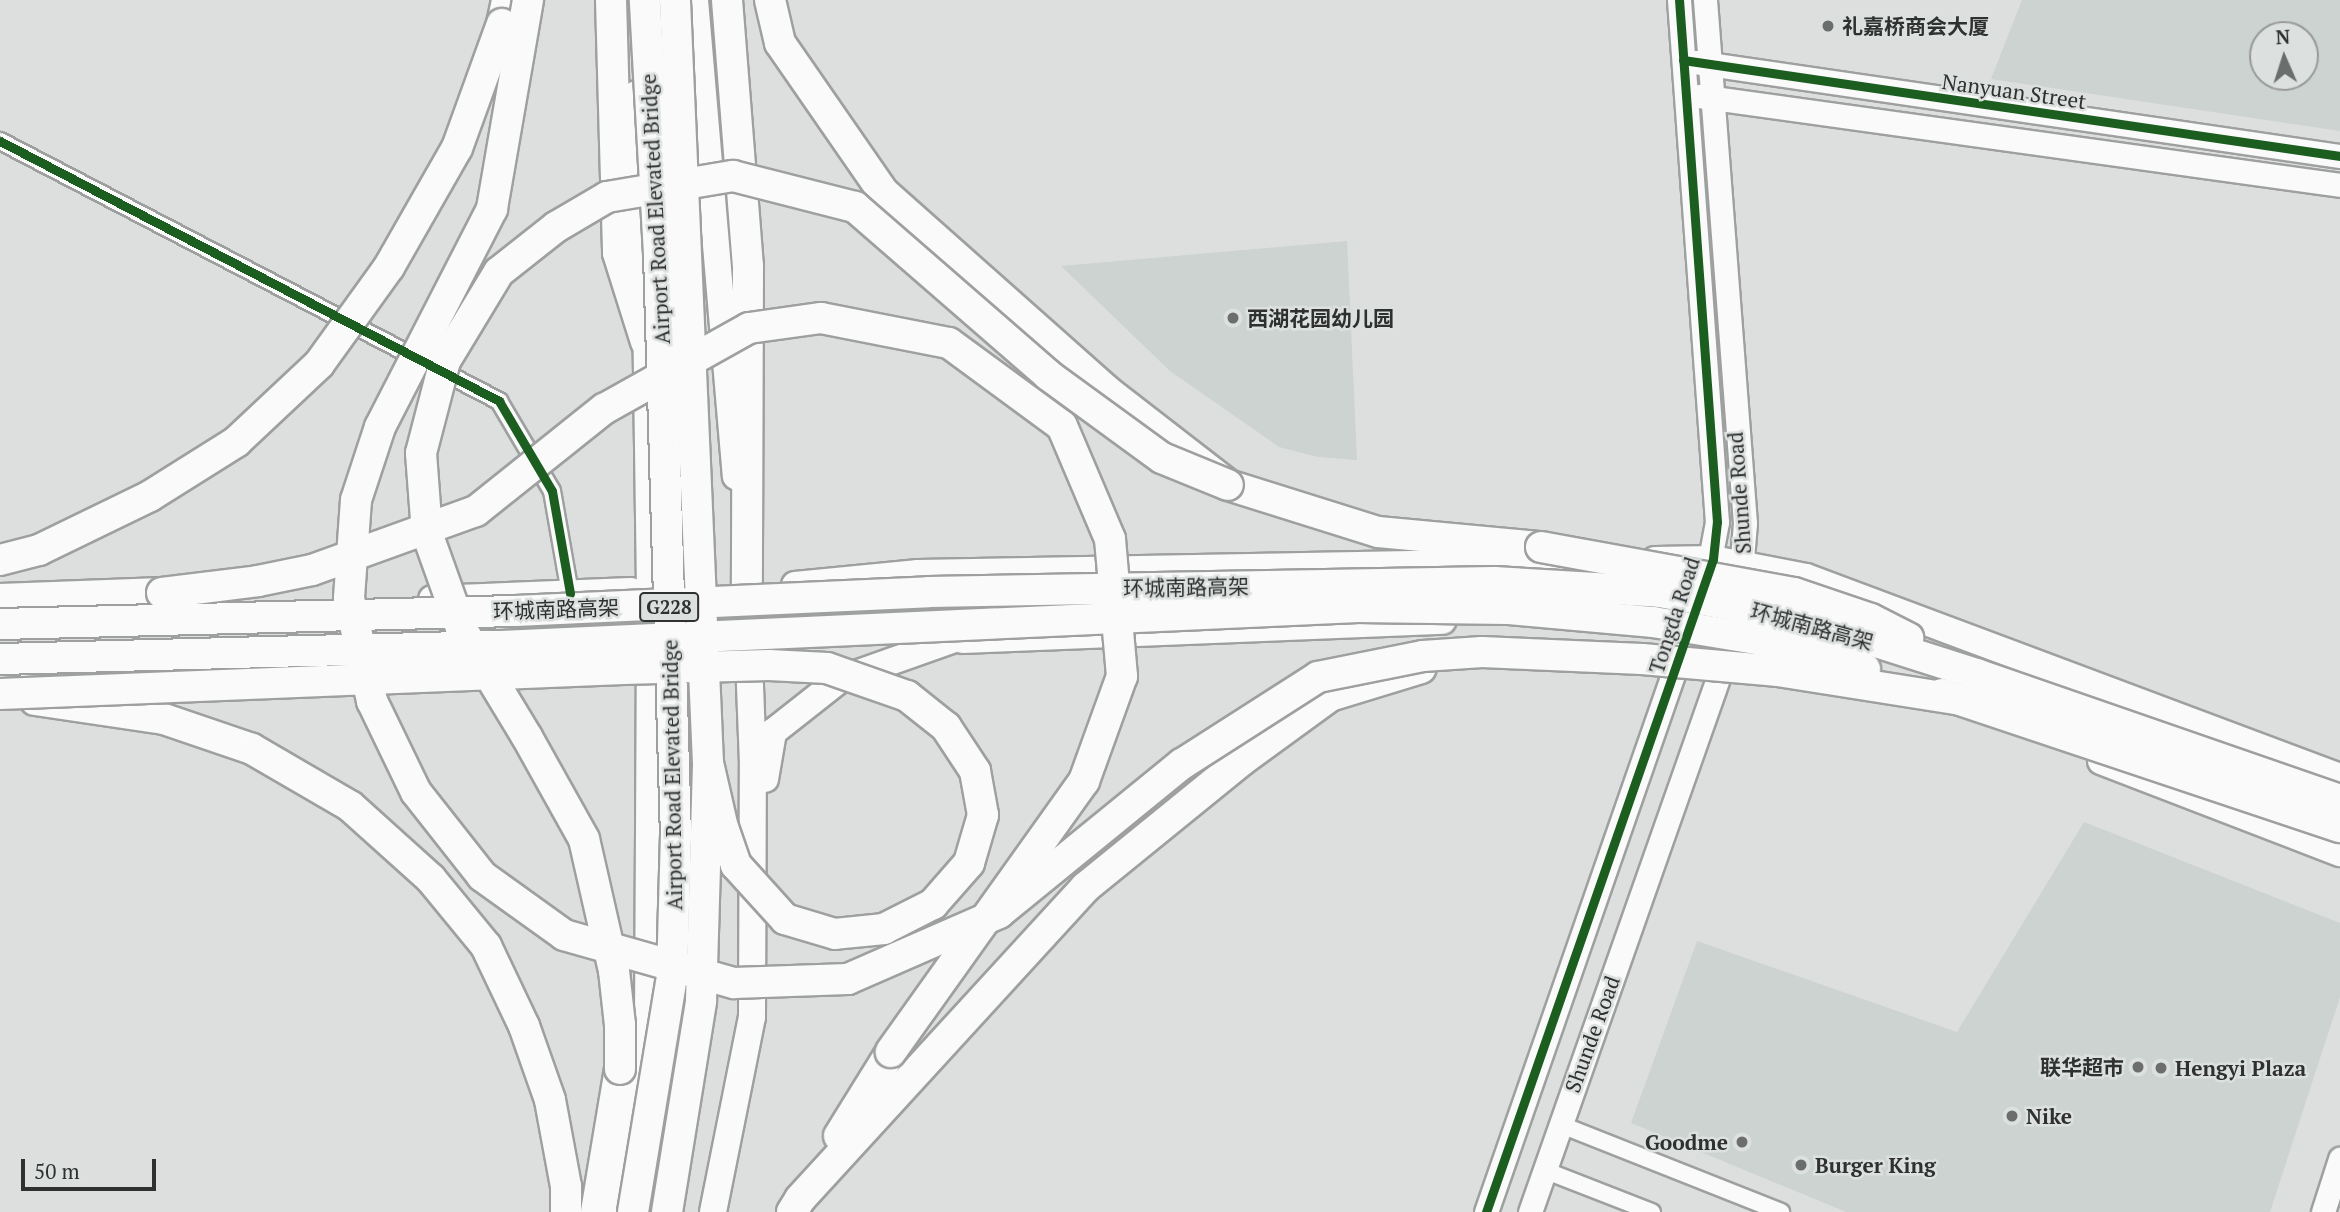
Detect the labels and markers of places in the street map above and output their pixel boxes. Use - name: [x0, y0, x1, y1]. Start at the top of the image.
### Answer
- place label: 礼嘉桥商会大厦: [1842, 13, 1989, 39]
- marker: 礼嘉桥商会大厦: [1820, 18, 1836, 34]
- place label: 西湖花园幼儿园: [1247, 305, 1394, 331]
- marker: 西湖花园幼儿园: [1225, 310, 1241, 326]
- place label: 联华超市: [2040, 1054, 2124, 1080]
- place label: Hengyi Plaza: [2175, 1055, 2306, 1081]
- marker: 联华超市: [2130, 1059, 2146, 1075]
- marker: Hengyi Plaza: [2153, 1060, 2169, 1076]
- place label: Nike: [2026, 1103, 2072, 1129]
- marker: Nike: [2004, 1108, 2020, 1124]
- place label: Goodme: [1645, 1129, 1728, 1155]
- marker: Goodme: [1734, 1134, 1750, 1150]
- place label: Burger King: [1815, 1152, 1936, 1178]
- marker: Burger King: [1793, 1157, 1809, 1173]

